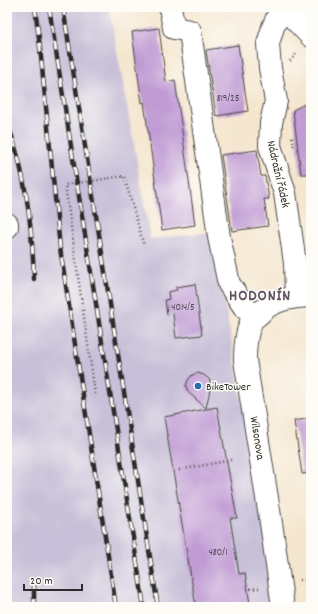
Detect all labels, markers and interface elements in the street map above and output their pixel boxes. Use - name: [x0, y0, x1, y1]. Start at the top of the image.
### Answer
- house number: 819/25: [217, 92, 240, 106]
- street label: Nádražní řádek: [262, 139, 294, 210]
- district label: HODONÍN: [229, 285, 291, 308]
- house number: 4014/5: [171, 301, 195, 315]
- place label: BikeTower: [206, 379, 251, 396]
- marker: BikeTower: [193, 381, 203, 391]
- street label: Wilsonova: [245, 415, 268, 462]
- house number: 480/1: [209, 546, 227, 560]
- scale bar: [24, 566, 82, 592]
- text: 20 m: [30, 573, 53, 590]

